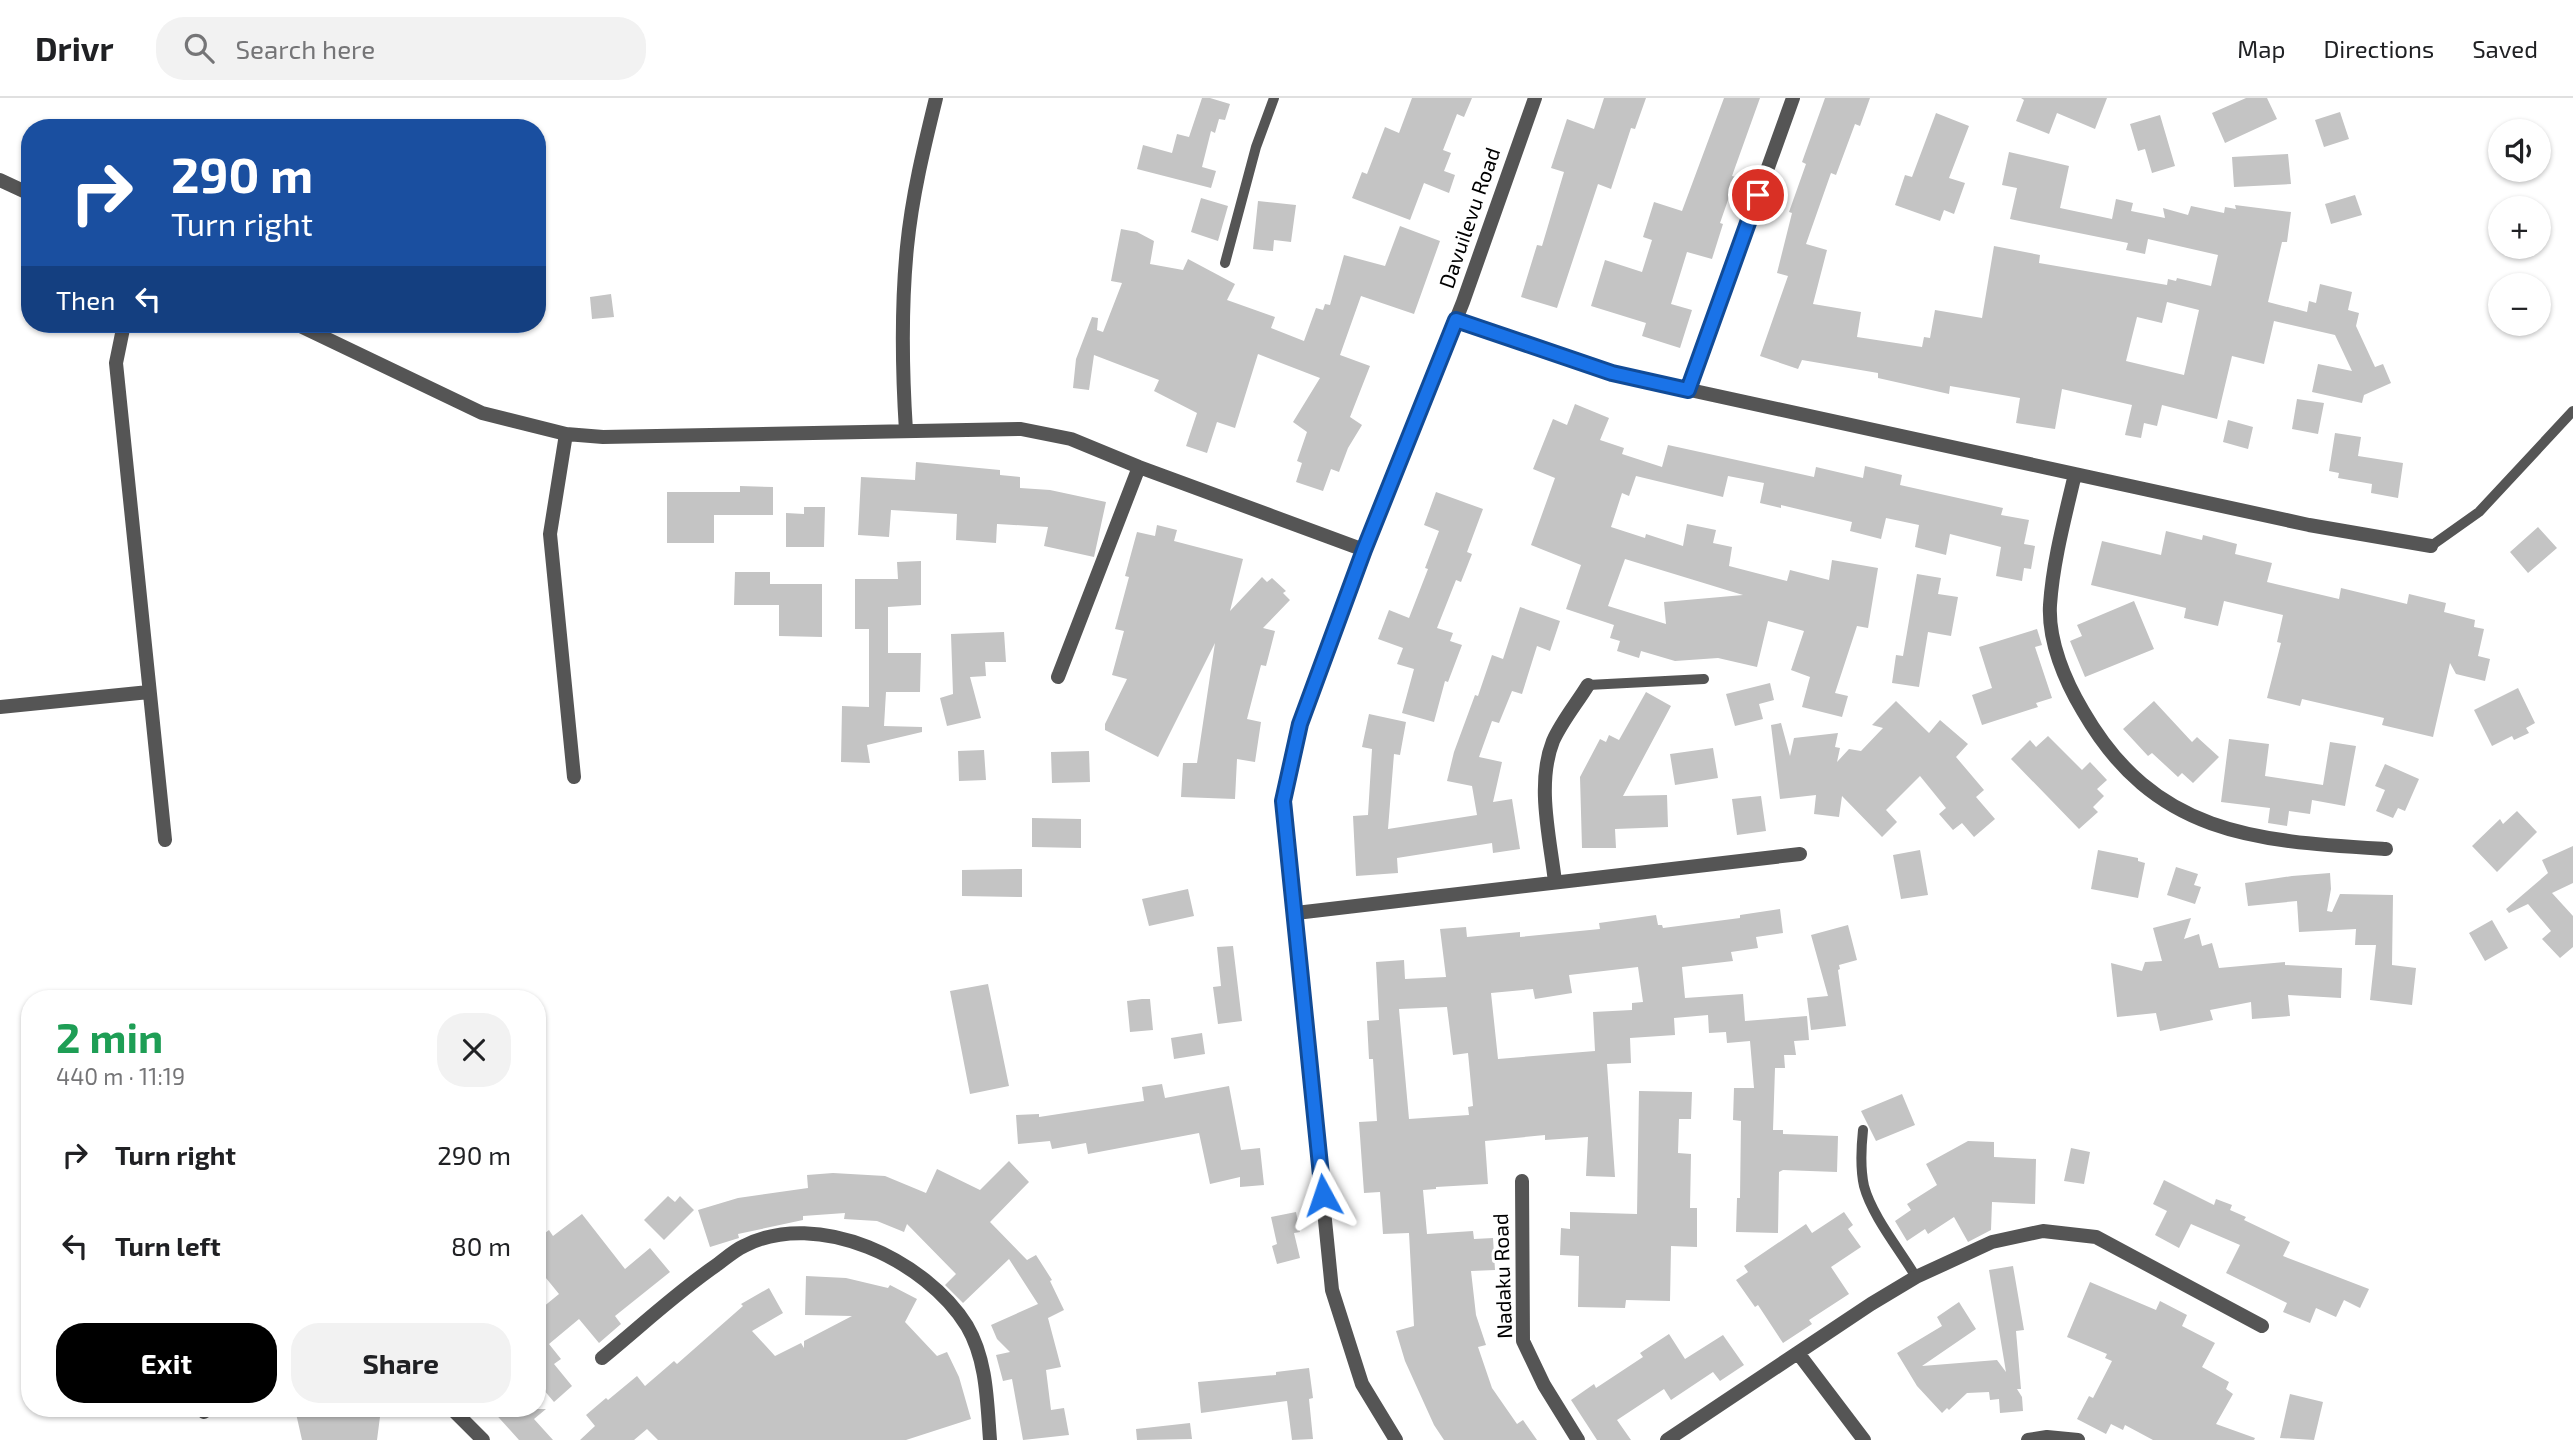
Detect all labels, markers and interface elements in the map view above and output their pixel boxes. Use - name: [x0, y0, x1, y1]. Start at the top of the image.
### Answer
- search box: [156, 17, 646, 80]
- text: Drivr: [35, 28, 114, 68]
- icon: search: [180, 29, 218, 67]
- text: Search here: [236, 33, 375, 64]
- text: Map: [2237, 34, 2285, 63]
- text: Directions: [2323, 34, 2434, 63]
- text: Saved: [2472, 34, 2538, 63]
- map controls: [2488, 119, 2551, 336]
- button: sound: [2488, 119, 2551, 182]
- text: 290 m: [171, 144, 313, 203]
- street label: Davuilevu Road: [1433, 144, 1504, 291]
- icon: right: [56, 147, 147, 238]
- pin: [1728, 165, 1788, 225]
- icon: arrive: [1739, 176, 1777, 214]
- button: +: [2488, 196, 2551, 259]
- text: Turn right: [171, 204, 313, 242]
- button: −: [2488, 273, 2551, 336]
- icon: left: [129, 280, 167, 318]
- text: Then: [56, 284, 115, 315]
- text: 2 min: [56, 1011, 163, 1061]
- button: close: [437, 1013, 511, 1087]
- text: 440 m · 11:19: [56, 1062, 185, 1090]
- icon: right: [56, 1136, 94, 1174]
- text: Turn right: [115, 1139, 236, 1170]
- text: 290 m: [437, 1139, 511, 1170]
- position arrow: [1286, 1158, 1360, 1232]
- street label: Nadaku Road: [1487, 1213, 1516, 1339]
- icon: left: [56, 1227, 94, 1265]
- text: Turn left: [115, 1230, 221, 1261]
- text: 80 m: [451, 1230, 511, 1261]
- button: Exit: [56, 1323, 277, 1403]
- button: Share: [291, 1323, 511, 1403]

